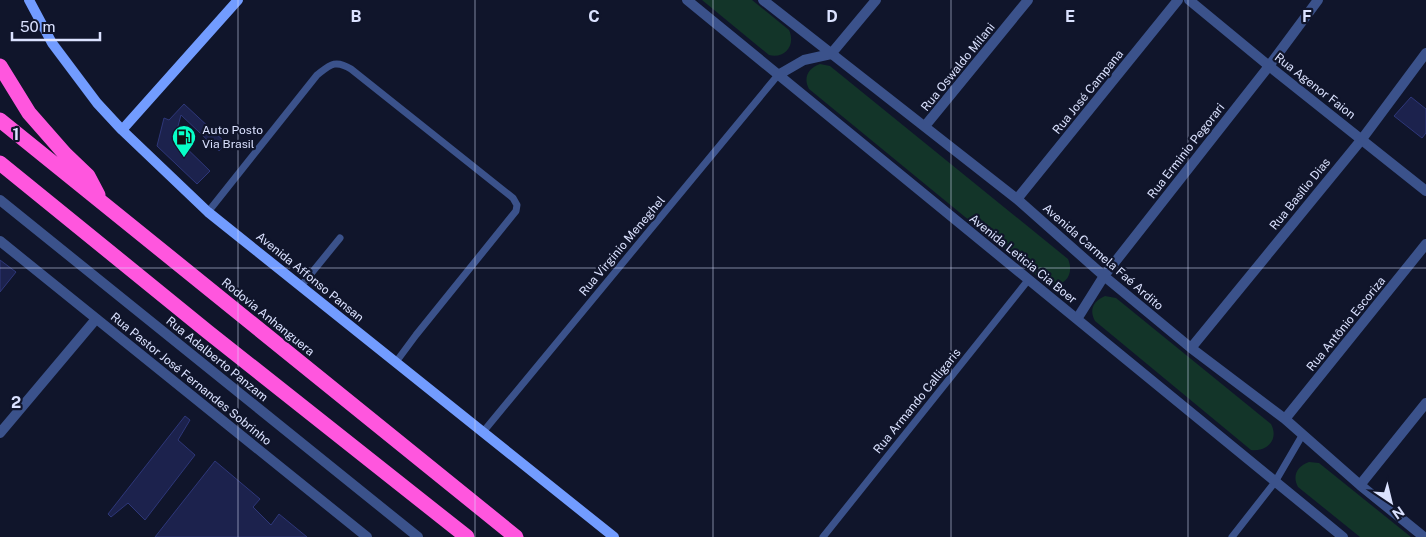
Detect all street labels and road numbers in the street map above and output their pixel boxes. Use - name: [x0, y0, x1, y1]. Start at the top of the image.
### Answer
- street label: Rua Oswaldo Milani: [918, 20, 998, 114]
- street label: Rua José Campana: [1050, 47, 1126, 137]
- street label: Rua Agenor Faion: [1272, 50, 1358, 122]
- street label: Rua Erminio Pegorari: [1145, 101, 1227, 201]
- street label: Rua Basílio Dias: [1267, 155, 1333, 233]
- street label: Rua Virginio Meneghel: [576, 193, 668, 299]
- street label: Avenida Carmela Faé Ardito: [1040, 201, 1166, 313]
- street label: Avenida Leticia Cia Boer: [966, 211, 1080, 307]
- street label: Avenida Affonso Pansan: [253, 229, 367, 325]
- street label: Rua Antônio Escoriza: [1304, 274, 1388, 374]
- street label: Rodovia Anhanguera: [219, 275, 317, 359]
- street label: Rua Pastor José Fernandes Sobrinho: [108, 310, 274, 448]
- street label: Rua Adalberto Panzam: [163, 314, 271, 404]
- street label: Rua Armando Calligaris: [870, 346, 964, 456]

